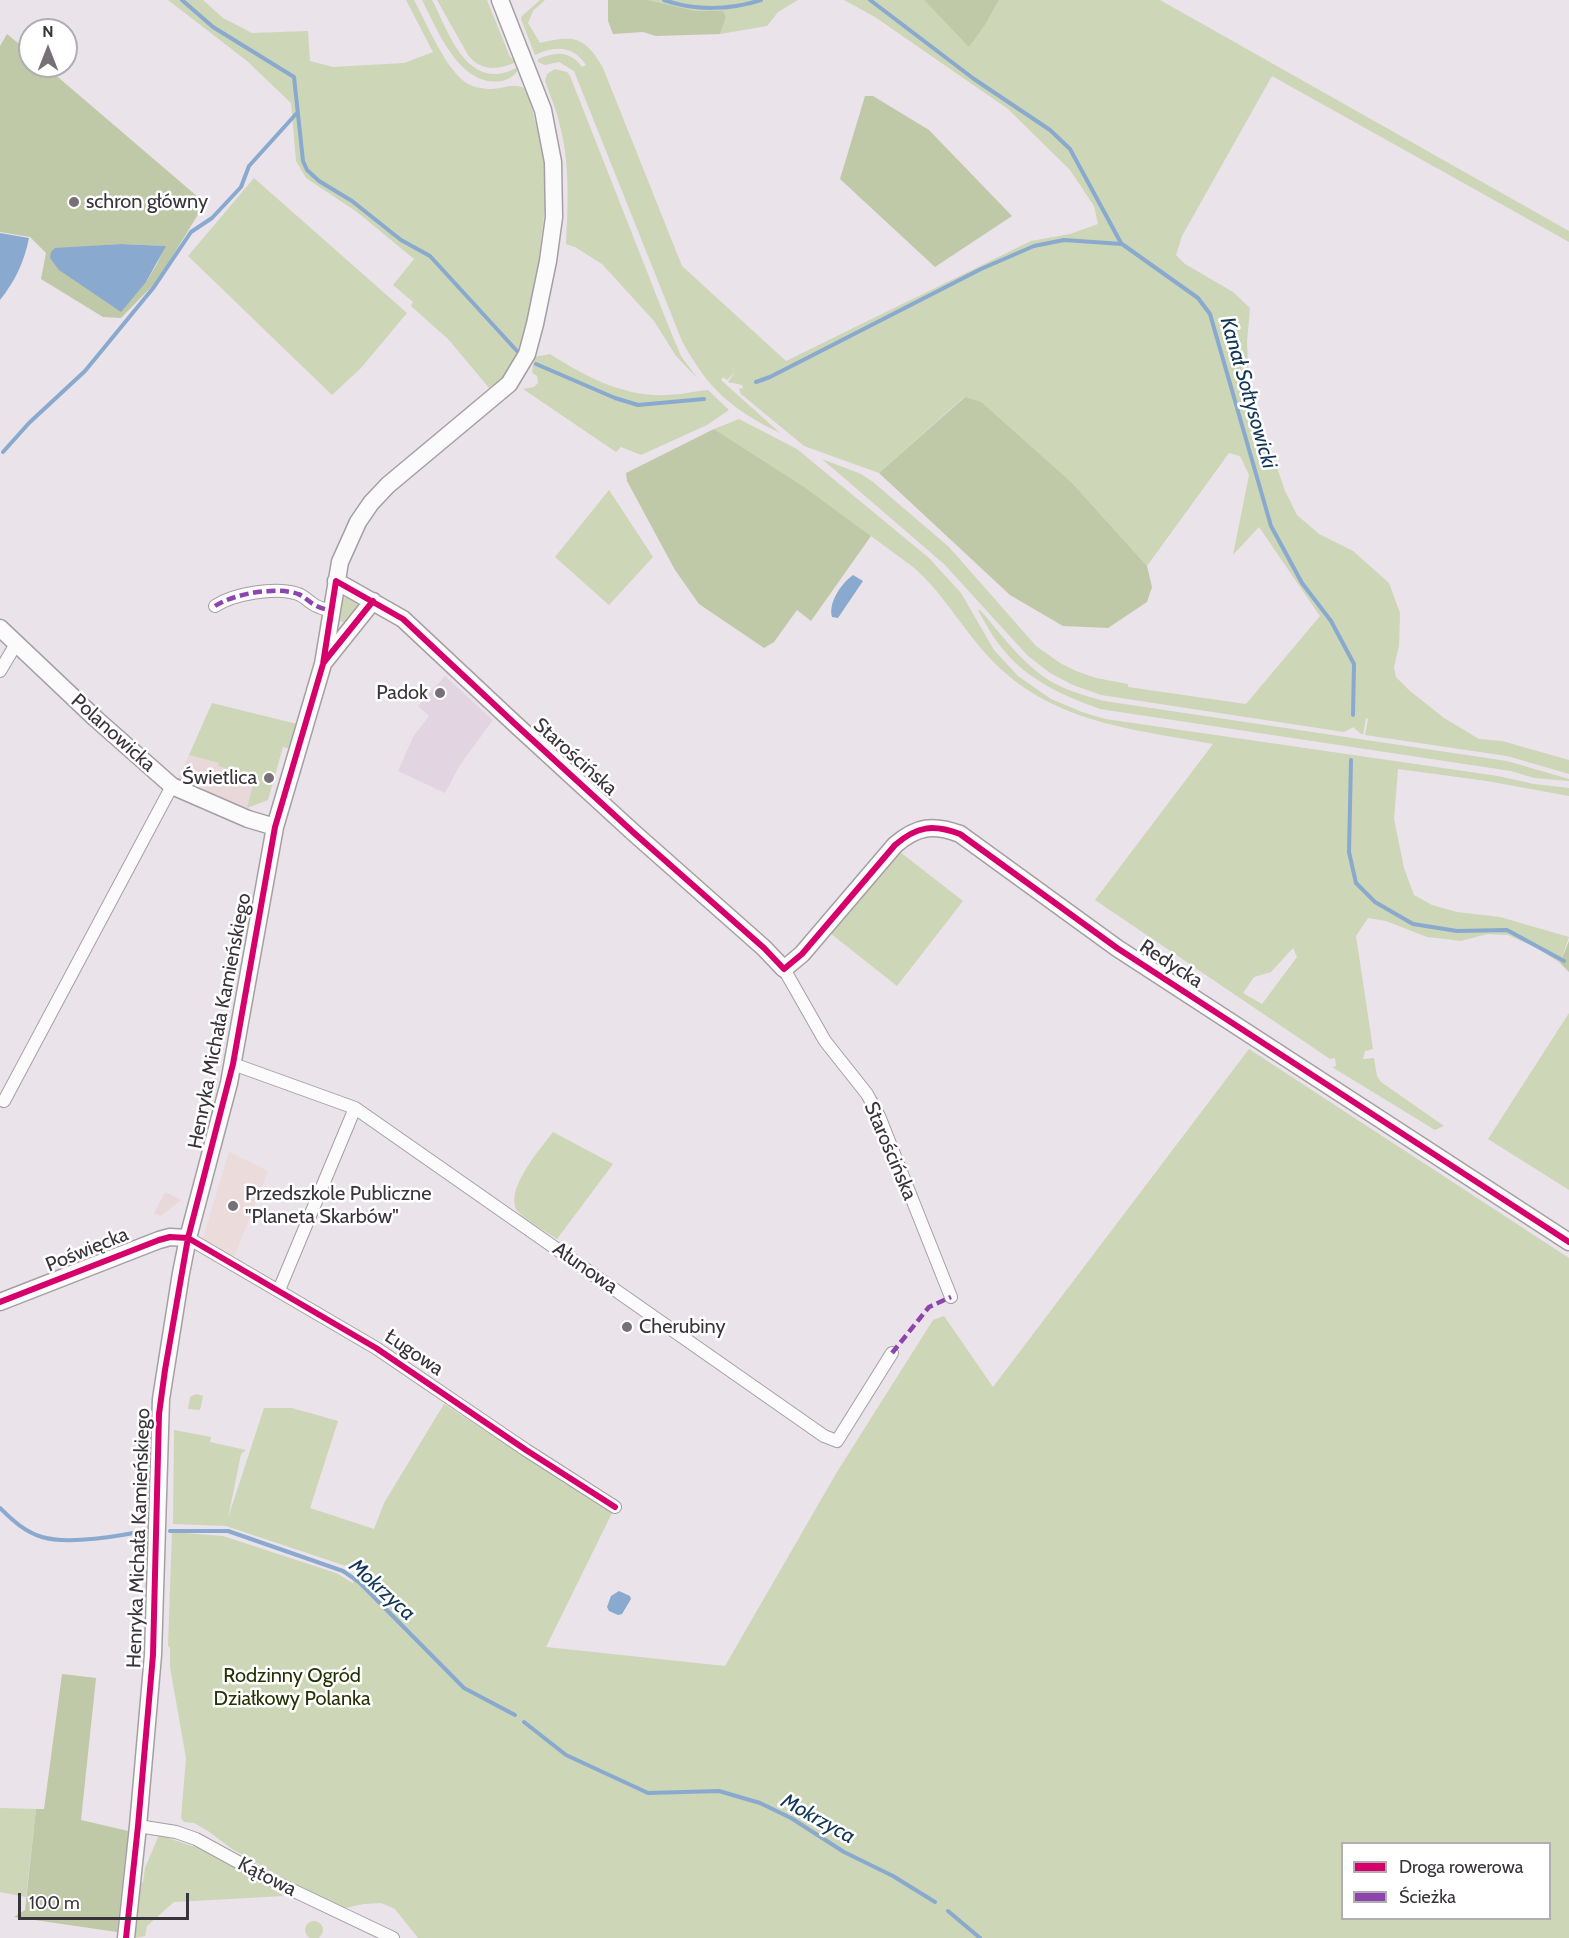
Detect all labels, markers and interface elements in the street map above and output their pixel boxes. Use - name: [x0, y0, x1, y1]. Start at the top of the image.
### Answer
- north arrow: [18, 18, 78, 78]
- text: N: [42, 22, 54, 41]
- place label: schron główny: [86, 190, 208, 214]
- marker: schron główny: [67, 195, 81, 209]
- water label: Kanał Sołtysowicki: [1214, 314, 1282, 472]
- place label: Padok: [376, 681, 428, 705]
- marker: Padok: [433, 686, 447, 700]
- street label: Polanowicka: [66, 689, 160, 777]
- street label: Starościńska: [528, 713, 622, 801]
- place label: Świetlica: [182, 766, 257, 790]
- marker: Świetlica: [262, 771, 276, 785]
- street label: Henryka Michała Kamieńskiego: [183, 891, 257, 1151]
- street label: Redycka: [1135, 935, 1207, 993]
- street label: Starościńska: [859, 1098, 921, 1204]
- place label: Przedszkole Publiczne "Planeta Skarbów": [245, 1182, 431, 1229]
- marker: Przedszkole Publiczne "Planeta Skarbów": [226, 1199, 240, 1213]
- street label: Poświęcka: [42, 1223, 132, 1277]
- street label: Ałunowa: [548, 1237, 622, 1299]
- place label: Cherubiny: [639, 1315, 726, 1339]
- marker: Cherubiny: [620, 1320, 634, 1334]
- street label: Ługowa: [380, 1325, 448, 1381]
- street label: Henryka Michała Kamieńskiego: [122, 1408, 156, 1668]
- water label: Mokrzyca: [344, 1554, 420, 1626]
- park label: Rodzinny Ogród Działkowy Polanka: [213, 1664, 371, 1711]
- water label: Mokrzyca: [777, 1788, 859, 1850]
- legend: [1341, 1842, 1551, 1920]
- street label: Kątowa: [234, 1852, 300, 1902]
- text: Droga rowerowa: [1399, 1856, 1523, 1878]
- scale bar: [21, 1881, 192, 1919]
- text: Ścieżka: [1399, 1886, 1456, 1908]
- text: 100 m: [29, 1892, 80, 1914]

